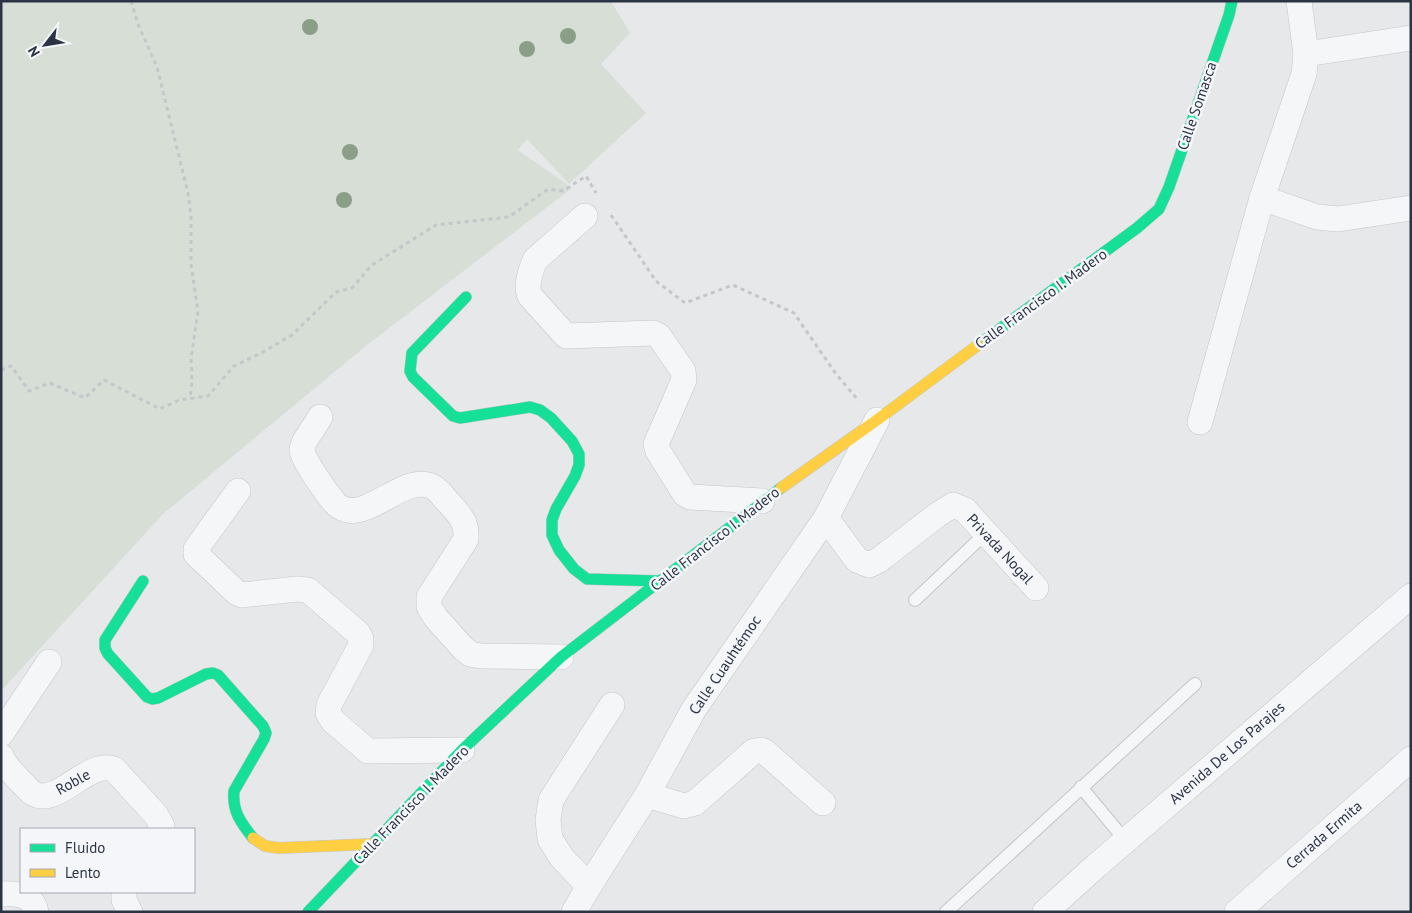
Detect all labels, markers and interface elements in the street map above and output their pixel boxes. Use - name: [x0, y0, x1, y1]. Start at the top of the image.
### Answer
- north arrow: [20, 20, 70, 70]
- text: N: [24, 43, 44, 60]
- street label: Calle Somasca: [1173, 59, 1221, 153]
- street label: Calle Francisco I. Madero: [971, 244, 1111, 353]
- street label: Calle Francisco I. Madero: [646, 482, 783, 595]
- street label: Privada Nogal: [963, 510, 1038, 588]
- street label: Calle Cuauhtémoc: [684, 611, 765, 718]
- street label: Avenida De Los Parajes: [1165, 697, 1288, 808]
- street label: Calle Francisco I. Madero: [349, 741, 473, 868]
- street label: Roble: [52, 764, 93, 799]
- street label: Cerrada Ermita: [1282, 796, 1366, 873]
- legend: [20, 828, 195, 893]
- text: Fluido: [65, 838, 105, 857]
- text: Lento: [65, 863, 101, 882]

